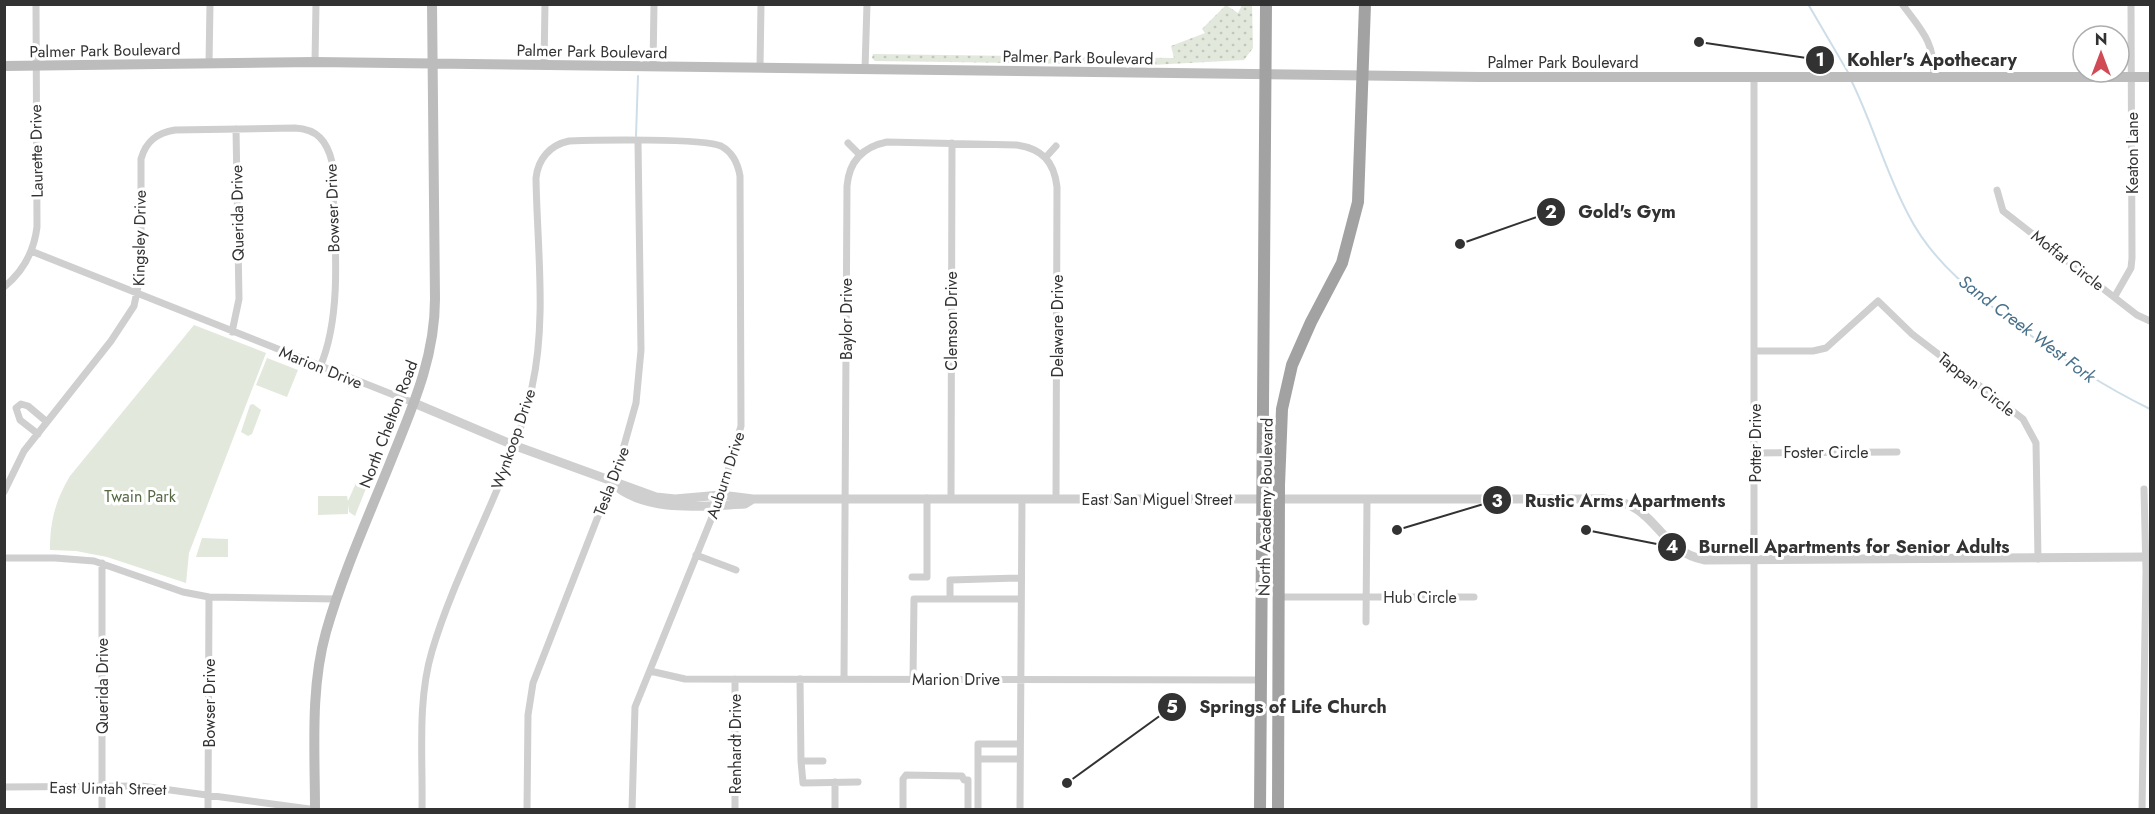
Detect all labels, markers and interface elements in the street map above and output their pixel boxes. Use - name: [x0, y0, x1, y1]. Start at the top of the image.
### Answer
- north arrow: [2071, 24, 2131, 84]
- text: N: [2095, 28, 2107, 51]
- street label: Palmer Park Boulevard: [29, 38, 181, 63]
- street label: Palmer Park Boulevard: [516, 39, 668, 64]
- callout: Kohler's Apothecary: [1805, 42, 2029, 78]
- street label: Palmer Park Boulevard: [1002, 45, 1154, 70]
- text: 1: [1815, 47, 1825, 73]
- text: Kohler's Apothecary: [1847, 47, 2018, 73]
- street label: Palmer Park Boulevard: [1487, 51, 1639, 74]
- street label: Laurette Drive: [24, 104, 49, 198]
- street label: Keaton Lane: [2121, 112, 2144, 194]
- street label: Bowser Drive: [319, 163, 346, 253]
- street label: Querida Drive: [225, 165, 250, 261]
- street label: Kingsley Drive: [127, 190, 152, 286]
- callout: Gold's Gym: [1536, 194, 1688, 230]
- text: 2: [1545, 199, 1557, 225]
- text: Gold's Gym: [1578, 199, 1676, 225]
- street label: Moffat Circle: [2026, 225, 2109, 296]
- water label: Sand Creek West Fork: [1953, 269, 2102, 390]
- street label: Clemson Drive: [940, 271, 963, 371]
- street label: Delaware Drive: [1046, 275, 1069, 377]
- street label: Baylor Drive: [835, 278, 858, 360]
- street label: Marion Drive: [276, 340, 366, 395]
- street label: Tappan Circle: [1933, 347, 2020, 422]
- street label: North Chelton Road: [353, 357, 423, 491]
- street label: Wynkoop Drive: [485, 386, 541, 493]
- street label: Potter Drive: [1744, 404, 1767, 482]
- street label: North Academy Boulevard: [1252, 418, 1279, 596]
- street label: Auburn Drive: [701, 429, 750, 522]
- street label: Foster Circle: [1783, 441, 1869, 464]
- street label: Tesla Drive: [588, 443, 635, 519]
- callout: Rustic Arms Apartments: [1482, 482, 1737, 518]
- park label: Twain Park: [104, 485, 177, 508]
- street label: East San Miguel Street: [1082, 488, 1233, 511]
- text: 3: [1491, 488, 1503, 514]
- text: Rustic Arms Apartments: [1525, 488, 1725, 514]
- callout: Burnell Apartments for Senior Adults: [1657, 529, 2022, 565]
- text: 4: [1666, 534, 1678, 560]
- text: Burnell Apartments for Senior Adults: [1699, 534, 2009, 560]
- street label: Hub Circle: [1383, 586, 1457, 609]
- street label: Querida Drive: [91, 638, 114, 734]
- street label: Bowser Drive: [198, 659, 221, 747]
- street label: Marion Drive: [912, 668, 1000, 691]
- callout: Springs of Life Church: [1157, 689, 1399, 725]
- street label: Renhardt Drive: [724, 694, 747, 794]
- text: 5: [1166, 694, 1178, 720]
- text: Springs of Life Church: [1199, 694, 1387, 720]
- street label: East Uintah Street: [49, 776, 167, 801]

